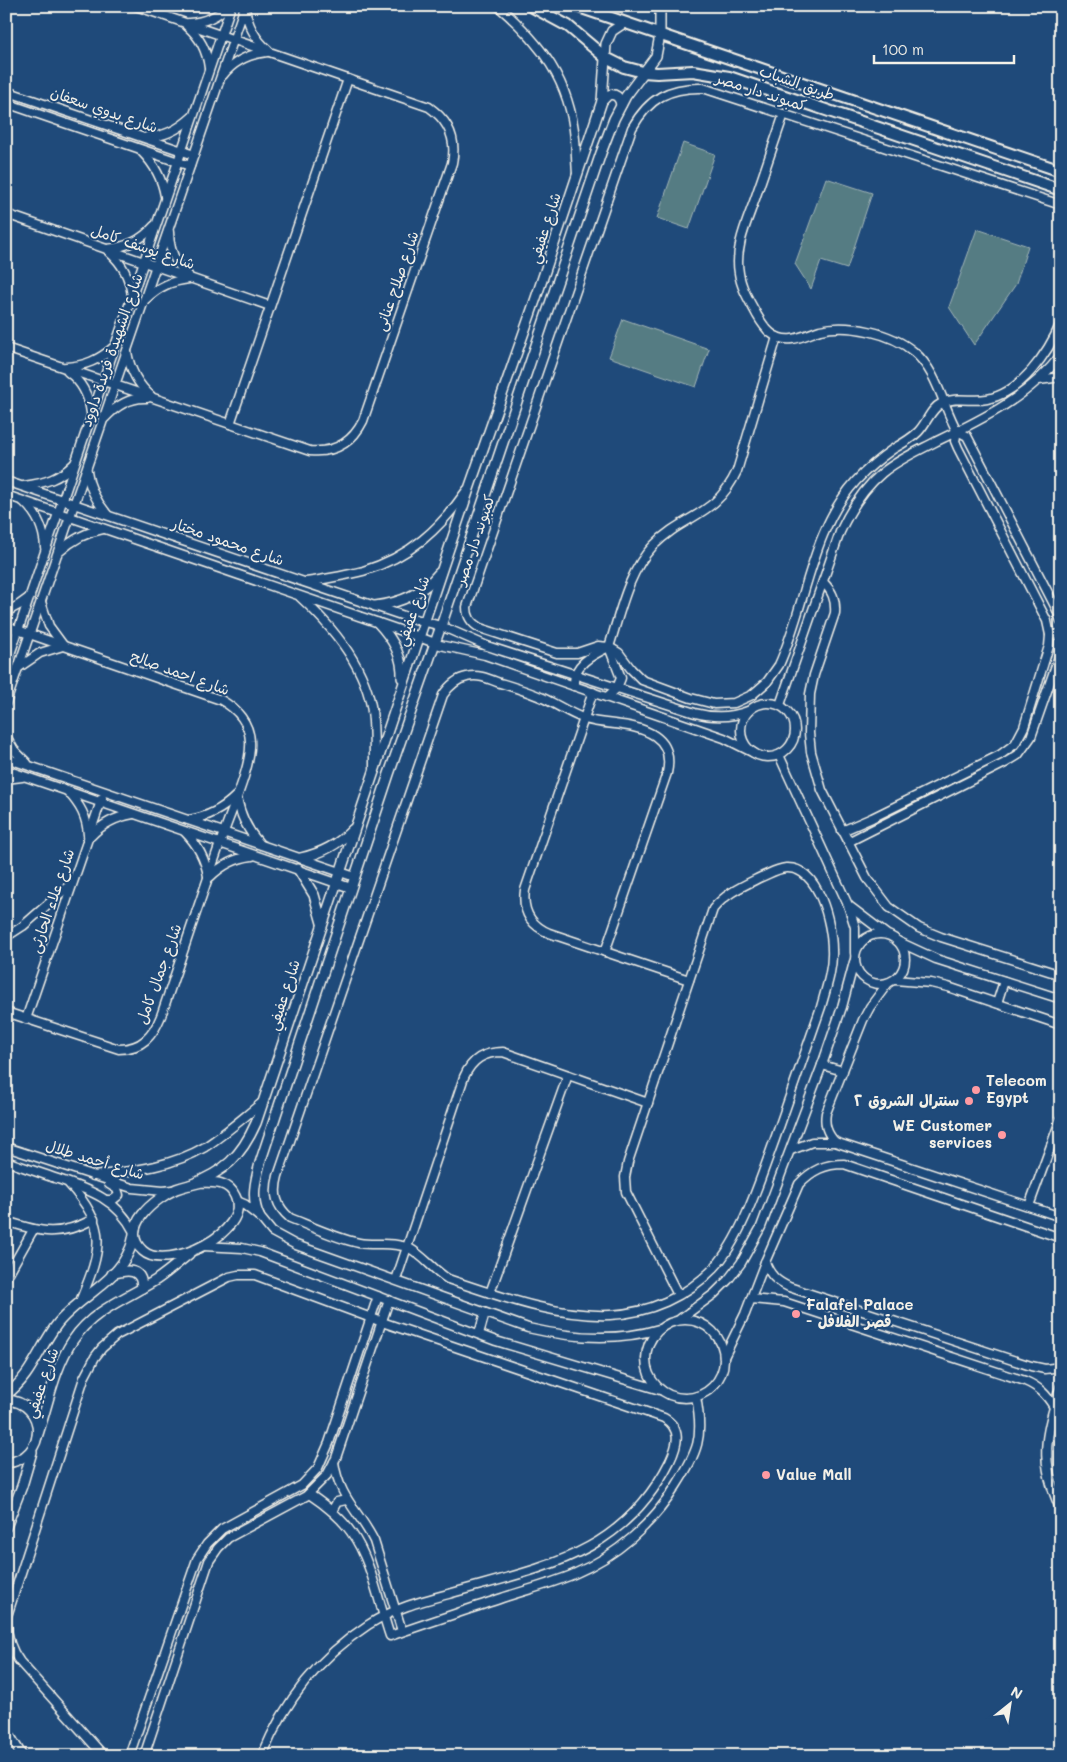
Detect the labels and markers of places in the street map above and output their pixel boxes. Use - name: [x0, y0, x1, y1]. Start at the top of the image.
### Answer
- place label: Telecom Egypt: [986, 1070, 1047, 1107]
- marker: Telecom Egypt: [970, 1084, 982, 1096]
- place label: سنترال الشروق ٢: [854, 1090, 959, 1110]
- marker: سنترال الشروق ٢: [963, 1095, 975, 1107]
- place label: WE Customer services: [893, 1115, 992, 1152]
- marker: WE Customer services: [996, 1129, 1008, 1141]
- place label: Falafel Palace - قصر الفلافل: [806, 1294, 914, 1331]
- marker: Falafel Palace - قصر الفلافل: [790, 1308, 802, 1320]
- place label: Value Mall: [776, 1464, 852, 1484]
- marker: Value Mall: [760, 1469, 772, 1481]

